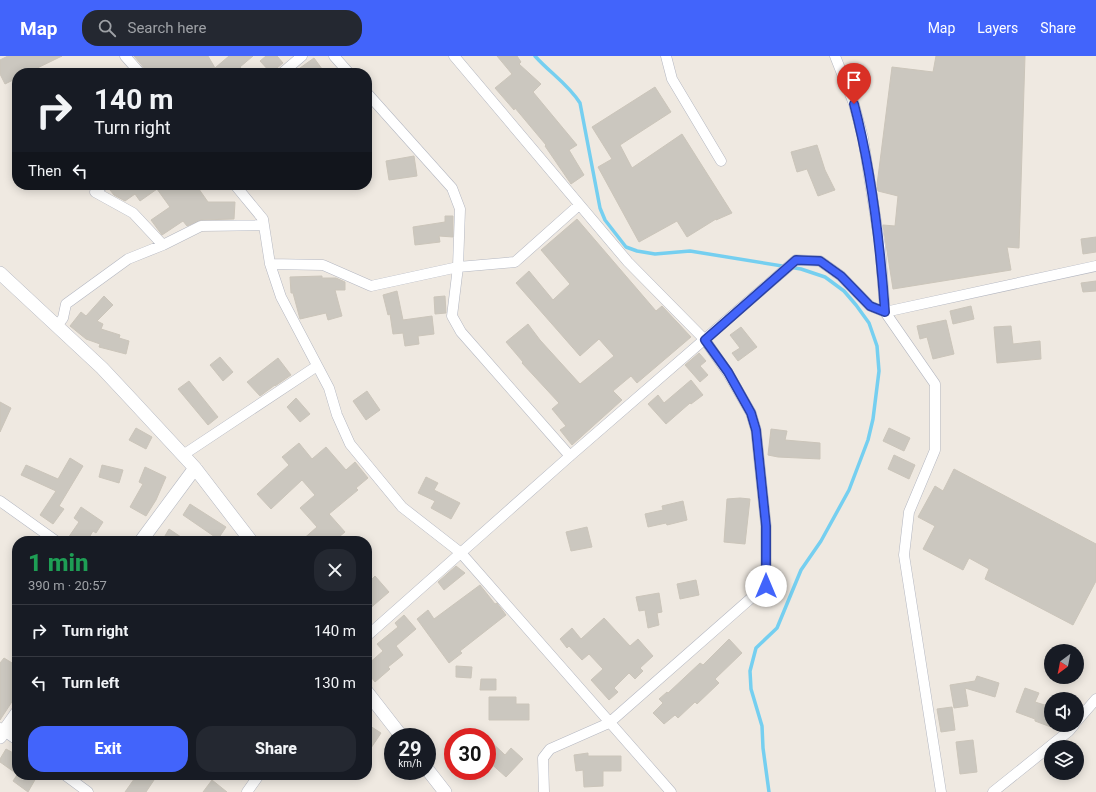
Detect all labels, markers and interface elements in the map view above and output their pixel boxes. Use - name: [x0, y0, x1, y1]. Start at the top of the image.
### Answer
- search box: [82, 10, 362, 46]
- text: Map: [20, 17, 58, 40]
- icon: search: [96, 17, 118, 39]
- text: Search here: [128, 19, 206, 37]
- text: Map: [928, 20, 955, 36]
- text: Layers: [977, 20, 1018, 36]
- text: Share: [1040, 20, 1076, 36]
- pin: [837, 63, 871, 104]
- icon: arrive: [843, 69, 865, 91]
- text: 140 m: [94, 83, 173, 116]
- icon: right: [28, 84, 80, 136]
- text: Turn right: [94, 117, 171, 138]
- icon: left: [69, 160, 91, 182]
- text: Then: [28, 162, 61, 180]
- text: 1 min: [28, 549, 89, 577]
- button: close: [314, 549, 356, 591]
- position arrow: [745, 565, 787, 607]
- text: 390 m · 20:57: [28, 578, 107, 593]
- icon: right: [28, 620, 50, 642]
- text: Turn right: [62, 622, 128, 640]
- text: 140 m: [314, 622, 356, 640]
- north arrow: [1044, 644, 1084, 684]
- map controls: [1044, 644, 1084, 780]
- icon: left: [28, 672, 50, 694]
- text: Turn left: [62, 674, 119, 692]
- text: 130 m: [314, 674, 356, 692]
- button: sound: [1044, 692, 1084, 732]
- button: Exit: [28, 726, 188, 772]
- button: Share: [196, 726, 356, 772]
- speed limit sign: 30: [444, 728, 496, 780]
- text: 29: [399, 737, 421, 761]
- button: layers: [1044, 740, 1084, 780]
- text: km/h: [398, 758, 422, 769]

